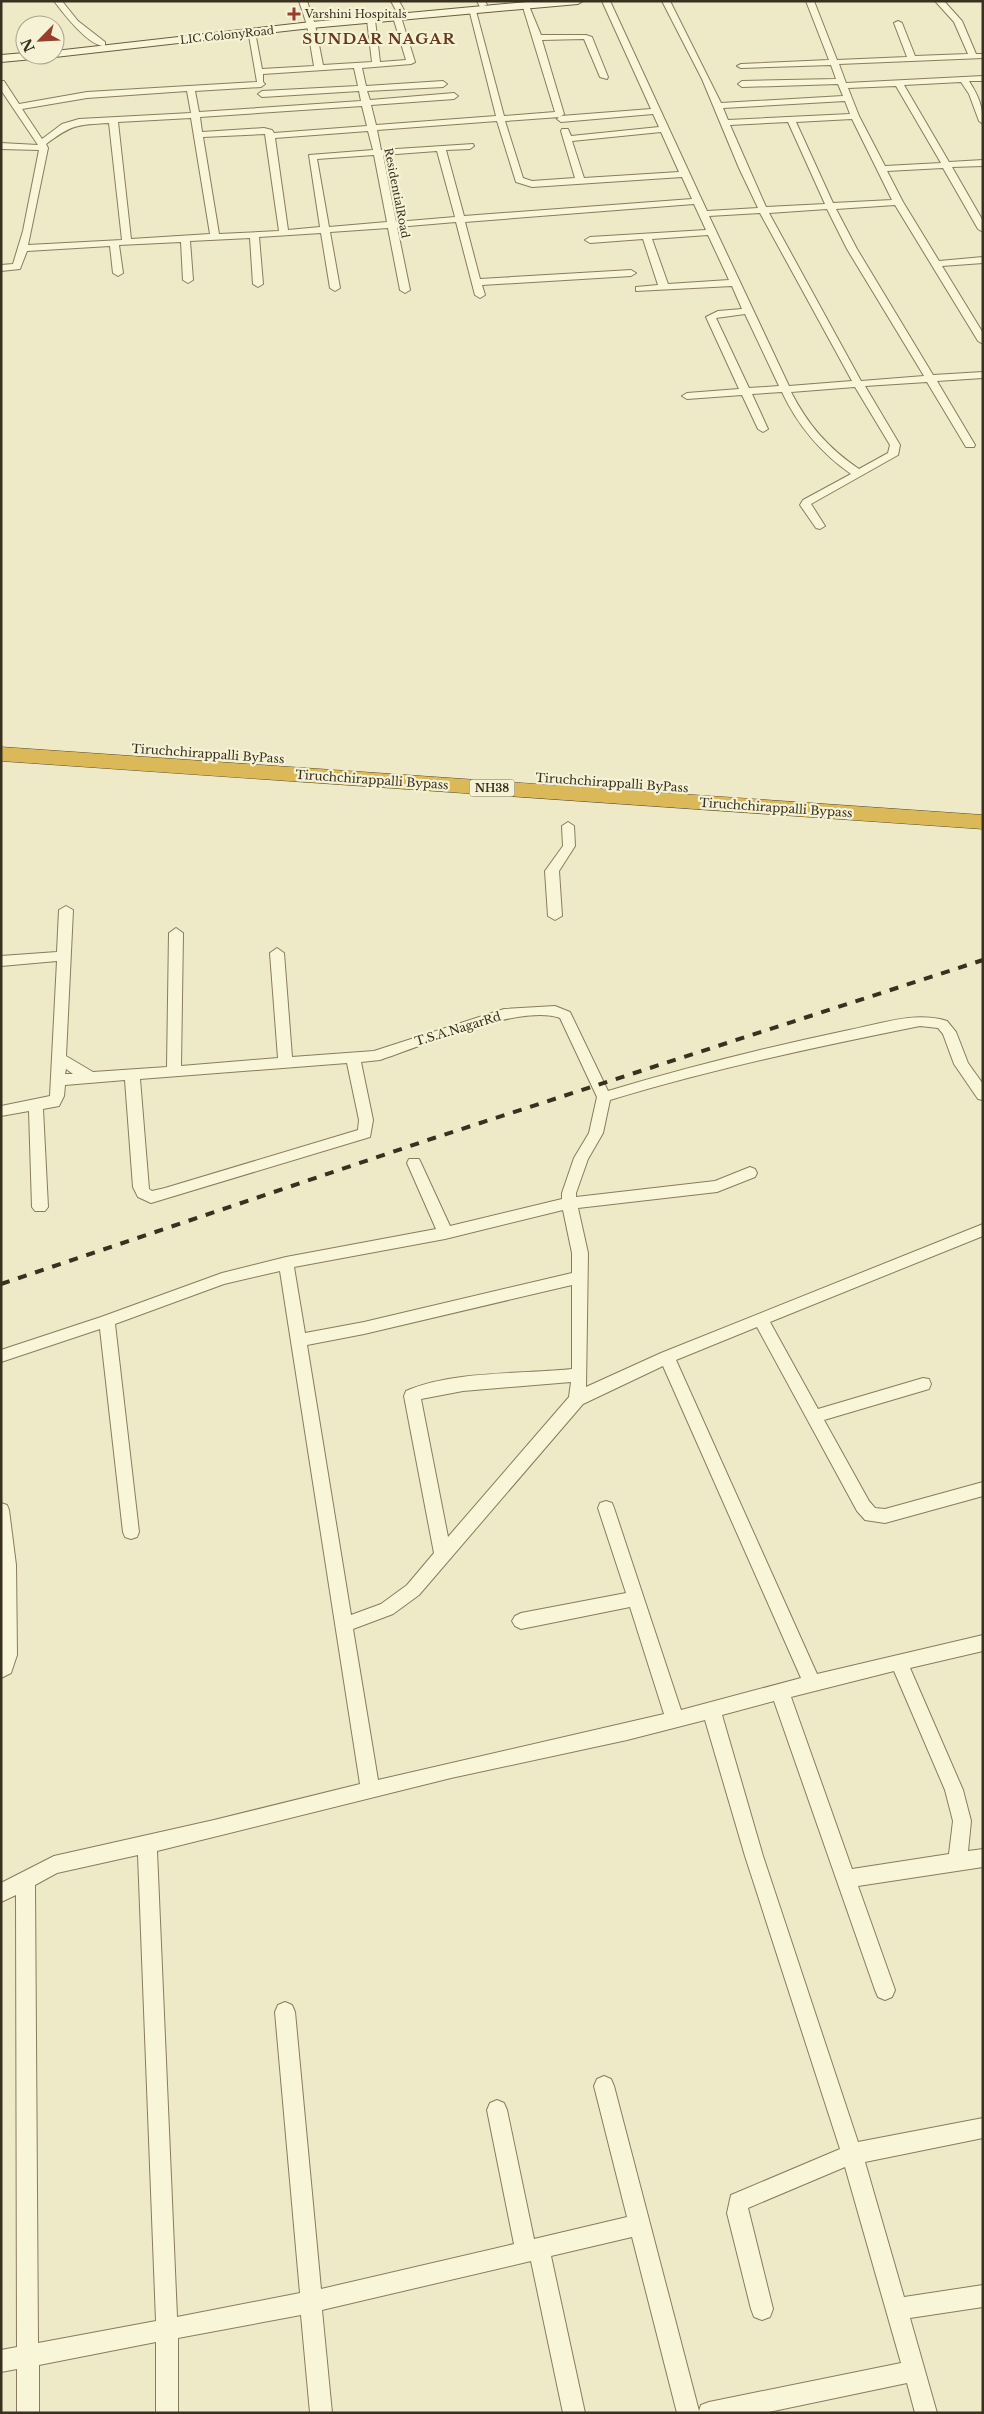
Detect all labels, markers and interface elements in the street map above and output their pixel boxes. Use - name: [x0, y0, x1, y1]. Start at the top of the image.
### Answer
- marker: Varshini Hospitals: [287, 7, 301, 21]
- place label: Varshini Hospitals: [304, 7, 407, 21]
- north arrow: [15, 15, 65, 65]
- street label: LIC ColonyRoad: [179, 23, 275, 47]
- district label: SUNDAR NAGAR: [302, 29, 456, 48]
- text: N: [17, 36, 39, 55]
- street label: ResidentialRoad: [381, 147, 413, 240]
- street label: Tiruchchirappalli ByPass: [131, 741, 285, 766]
- street label: Tiruchchirappalli Bypass: [295, 767, 449, 792]
- street label: Tiruchchirappalli ByPass: [535, 770, 689, 795]
- road number: NH38: [470, 780, 514, 796]
- street label: Tiruchchirappalli Bypass: [699, 795, 853, 820]
- street label: T.S.A.NagarRd: [413, 1008, 503, 1049]

